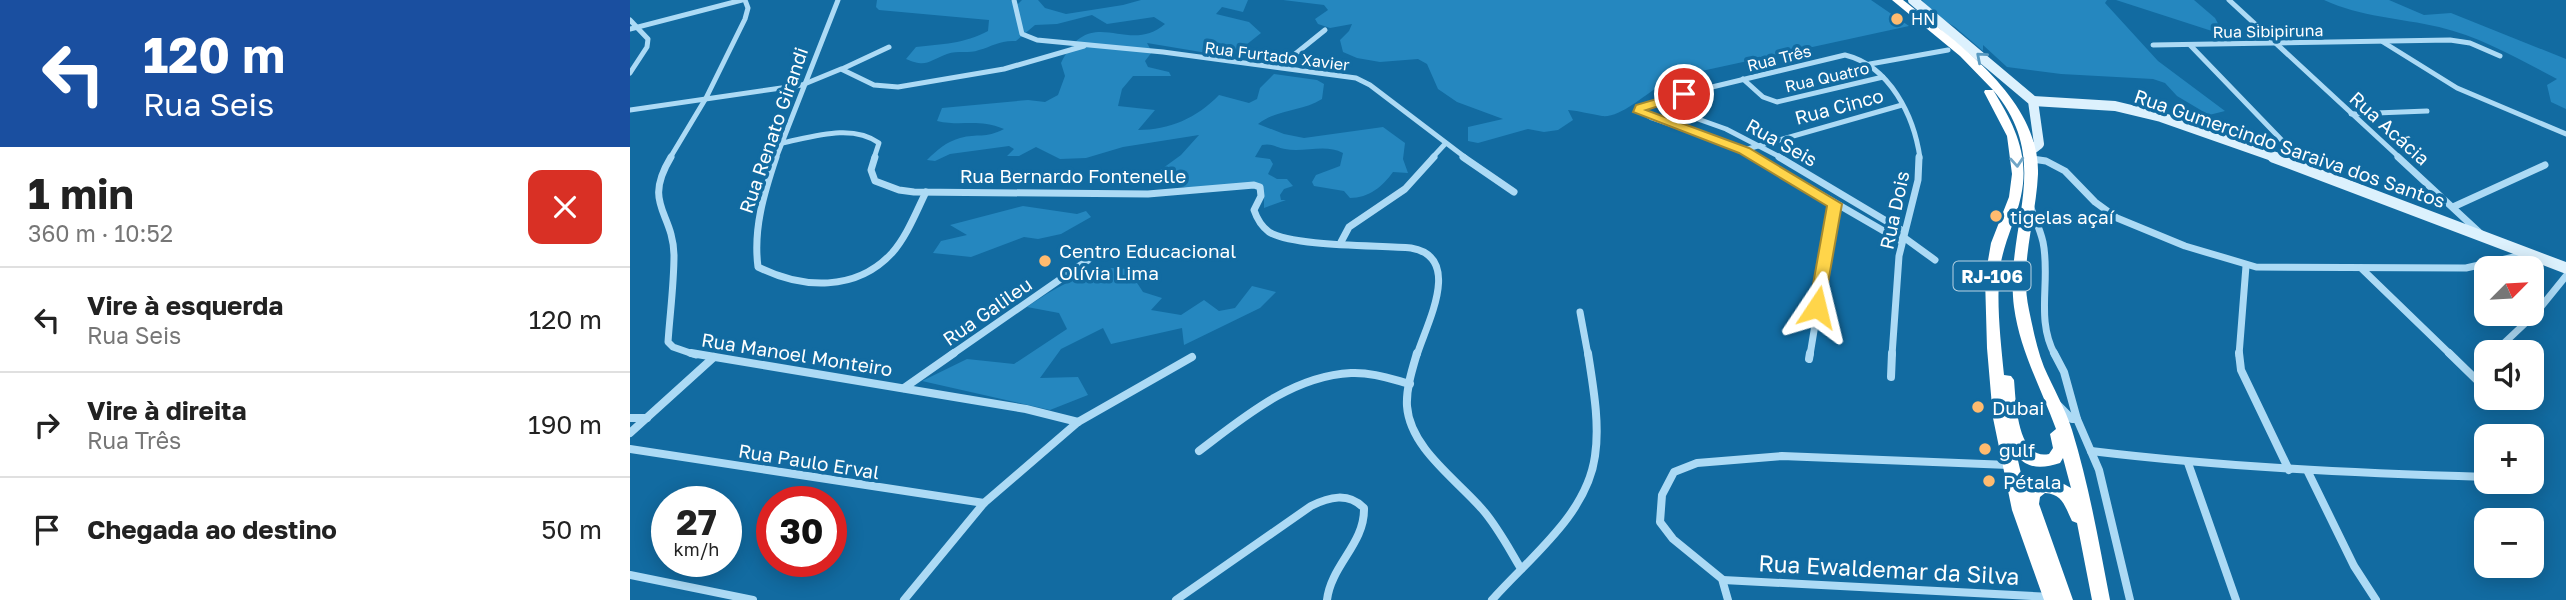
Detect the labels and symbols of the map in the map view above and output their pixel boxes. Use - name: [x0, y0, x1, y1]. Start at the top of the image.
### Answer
- place label: HN: [1911, 9, 1935, 29]
- marker: HN: [1889, 11, 1905, 27]
- street label: Rua Sibipiruna: [2212, 20, 2324, 42]
- street label: Rua Furtado Xavier: [1203, 37, 1351, 75]
- street label: Rua Três: [1745, 40, 1813, 76]
- street label: Rua Renato Girandi: [734, 44, 812, 216]
- one-way arrow: [1977, 52, 1990, 65]
- street label: Rua Quatro: [1783, 58, 1871, 96]
- pin: [1654, 64, 1714, 124]
- street label: Rua Cinco: [1792, 83, 1886, 129]
- street label: Rua Gumercindo Saraiva dos Santos: [2132, 84, 2448, 212]
- street label: Rua Acácia: [2345, 86, 2435, 170]
- street label: Rua Seis: [1742, 113, 1822, 171]
- one-way arrow: [2009, 157, 2024, 168]
- street label: Rua Bernardo Fontenelle: [960, 164, 1186, 187]
- street label: Rua Dois: [1874, 169, 1914, 251]
- place label: tigelas açaí: [2010, 205, 2116, 228]
- marker: tigelas açaí: [1988, 208, 2004, 224]
- place label: Centro Educacional Olívia Lima: [1059, 239, 1236, 284]
- marker: Centro Educacional Olívia Lima: [1037, 253, 1053, 269]
- north arrow: [2474, 256, 2544, 326]
- road number: RJ-106: [1954, 262, 2030, 290]
- position arrow: [1780, 270, 1854, 344]
- street label: Rua Galileu: [938, 272, 1036, 350]
- street label: Rua Manoel Monteiro: [700, 328, 894, 380]
- place label: Dubai: [1992, 396, 2044, 419]
- marker: Dubai: [1970, 399, 1986, 415]
- street label: Rua Paulo Erval: [737, 438, 881, 484]
- place label: gulf: [1999, 438, 2035, 461]
- marker: gulf: [1977, 441, 1993, 457]
- place label: Pétala: [2003, 470, 2061, 493]
- marker: Pétala: [1981, 473, 1997, 489]
- speed limit sign: 30: [756, 486, 847, 577]
- street label: Rua Ewaldemar da Silva: [1758, 548, 2020, 590]

